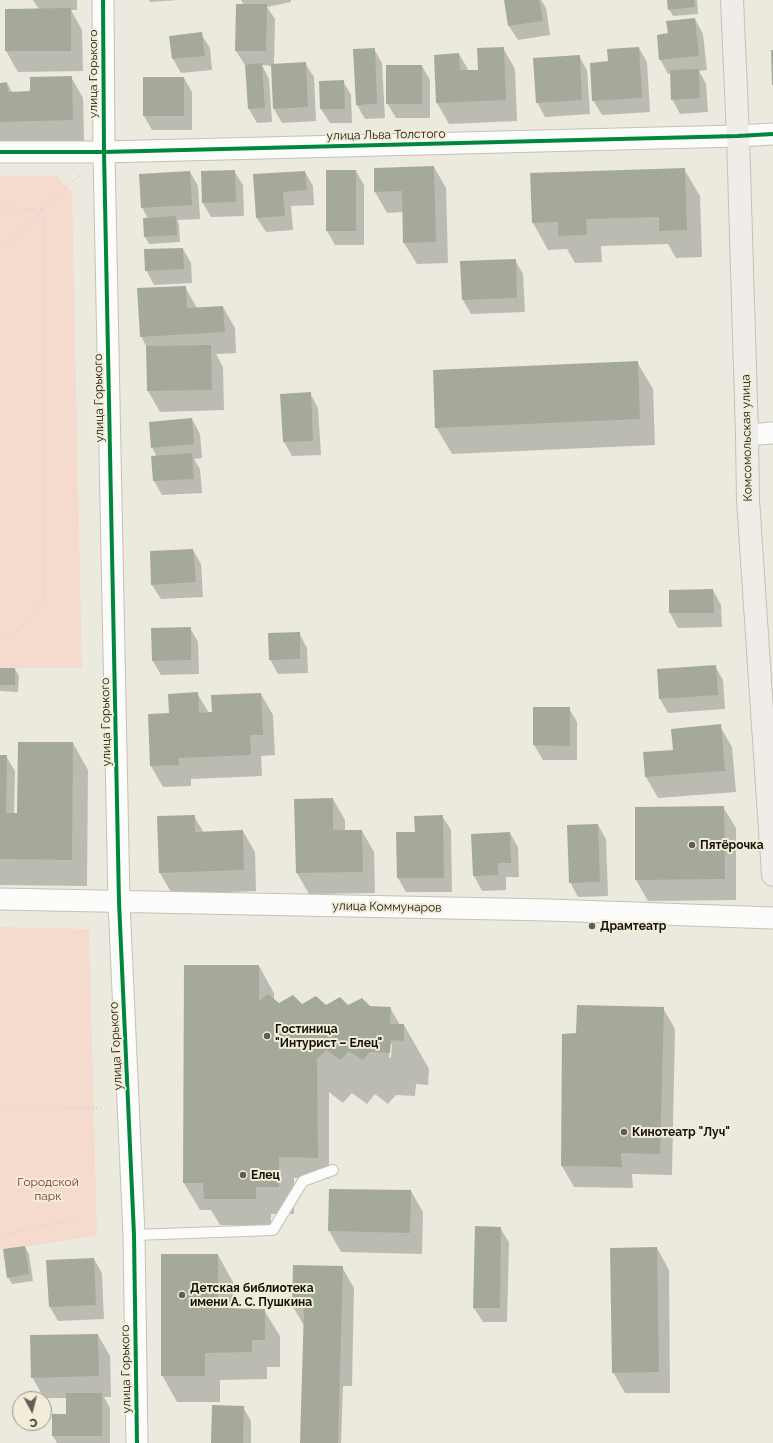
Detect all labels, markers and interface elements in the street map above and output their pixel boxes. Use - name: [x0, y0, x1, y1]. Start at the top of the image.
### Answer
- street label: улица Горького: [86, 30, 100, 118]
- street label: улица Льва Толстого: [326, 127, 446, 143]
- street label: улица Горького: [91, 354, 107, 442]
- street label: Комсомольская улица: [739, 374, 755, 502]
- street label: улица Горького: [98, 678, 114, 766]
- place label: Пятёрочка: [700, 838, 764, 852]
- marker: Пятёрочка: [687, 840, 697, 850]
- street label: улица Коммунаров: [332, 899, 442, 915]
- place label: Драмтеатр: [600, 919, 666, 933]
- marker: Драмтеатр: [587, 921, 597, 931]
- street label: улица Горького: [106, 1001, 126, 1091]
- place label: Гостиница "Интурист – Елец": [275, 1022, 382, 1050]
- marker: Гостиница "Интурист – Елец": [262, 1031, 272, 1041]
- place label: Кинотеатр "Луч": [632, 1125, 730, 1139]
- marker: Кинотеатр "Луч": [619, 1127, 629, 1137]
- place label: Елец: [251, 1168, 280, 1182]
- marker: Елец: [238, 1170, 248, 1180]
- park label: Городской парк: [17, 1175, 79, 1203]
- place label: Детская библиотека имени А. С. Пушкина: [190, 1281, 314, 1309]
- marker: Детская библиотека имени А. С. Пушкина: [177, 1290, 187, 1300]
- street label: улица Горького: [118, 1325, 134, 1413]
- north arrow: [12, 1391, 52, 1431]
- text: С: [29, 1416, 38, 1429]

